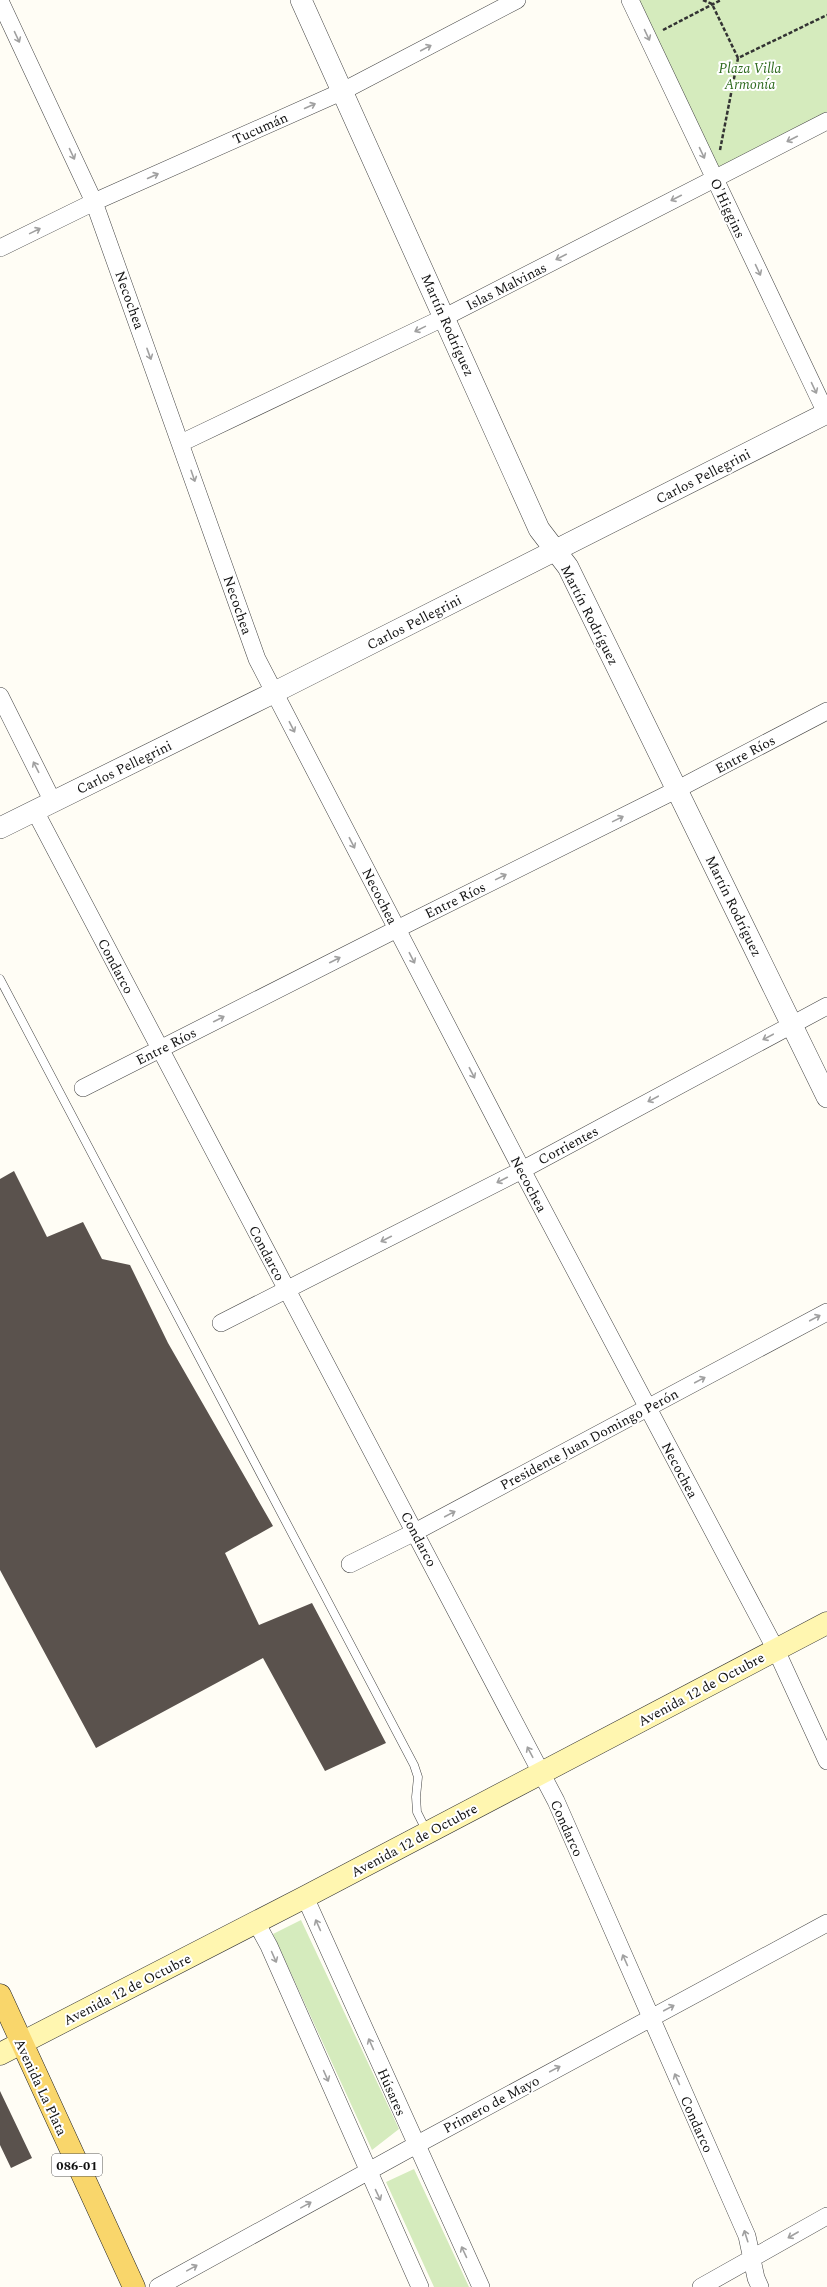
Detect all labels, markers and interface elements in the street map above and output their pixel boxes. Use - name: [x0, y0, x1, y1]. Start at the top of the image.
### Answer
- one-way arrow: [644, 29, 651, 41]
- one-way arrow: [14, 30, 21, 42]
- one-way arrow: [420, 43, 432, 51]
- park label: Plaza Villa Armonía: [719, 58, 781, 95]
- one-way arrow: [303, 102, 315, 109]
- street label: Tucumán: [229, 107, 291, 150]
- one-way arrow: [786, 136, 798, 143]
- one-way arrow: [699, 147, 706, 159]
- one-way arrow: [69, 148, 76, 160]
- one-way arrow: [146, 172, 158, 179]
- street label: O'Higgins: [704, 175, 751, 242]
- one-way arrow: [671, 195, 683, 202]
- one-way arrow: [29, 227, 41, 234]
- one-way arrow: [555, 254, 567, 262]
- street label: Islas Malvinas: [462, 257, 550, 316]
- one-way arrow: [755, 264, 762, 276]
- street label: Necochea: [109, 268, 150, 332]
- street label: Martín Rodríguez: [415, 270, 480, 380]
- one-way arrow: [414, 326, 426, 333]
- one-way arrow: [145, 347, 153, 359]
- one-way arrow: [811, 381, 818, 393]
- street label: Carlos Pellegrini: [652, 443, 754, 509]
- one-way arrow: [189, 470, 197, 482]
- street label: Martín Rodríguez: [555, 561, 624, 669]
- street label: Necochea: [218, 573, 257, 637]
- street label: Carlos Pellegrini: [363, 589, 465, 655]
- one-way arrow: [289, 721, 297, 733]
- street label: Entre Ríos: [711, 730, 779, 779]
- street label: Carlos Pellegrini: [73, 735, 176, 800]
- one-way arrow: [32, 761, 39, 773]
- one-way arrow: [612, 815, 624, 822]
- one-way arrow: [349, 836, 356, 848]
- street label: Martín Rodríguez: [700, 852, 767, 960]
- street label: Necochea: [356, 864, 403, 928]
- one-way arrow: [495, 873, 507, 880]
- street label: Entre Ríos: [421, 877, 489, 924]
- street label: Condarco: [92, 935, 139, 998]
- one-way arrow: [409, 952, 416, 964]
- one-way arrow: [329, 956, 341, 963]
- one-way arrow: [213, 1015, 225, 1022]
- street label: Entre Ríos: [132, 1022, 200, 1071]
- one-way arrow: [762, 1034, 774, 1042]
- one-way arrow: [468, 1067, 476, 1079]
- one-way arrow: [647, 1096, 659, 1103]
- street label: Corrientes: [534, 1121, 602, 1170]
- street label: Necochea: [505, 1152, 552, 1216]
- one-way arrow: [496, 1177, 508, 1185]
- street label: Condarco: [243, 1222, 290, 1285]
- one-way arrow: [380, 1236, 392, 1243]
- one-way arrow: [809, 1314, 821, 1322]
- one-way arrow: [694, 1375, 706, 1383]
- street label: Presidente Juan Domingo Perón: [496, 1383, 682, 1495]
- street label: Necochea: [656, 1438, 703, 1502]
- street label: Condarco: [395, 1508, 442, 1571]
- one-way arrow: [444, 1509, 456, 1517]
- street label: Avenida 12 de Octubre: [634, 1647, 768, 1732]
- one-way arrow: [526, 1747, 533, 1759]
- street label: Condarco: [545, 1796, 588, 1860]
- street label: Avenida 12 de Octubre: [347, 1798, 481, 1883]
- one-way arrow: [313, 1919, 321, 1931]
- street label: Avenida 12 de Octubre: [60, 1948, 195, 2031]
- one-way arrow: [271, 1951, 278, 1963]
- one-way arrow: [620, 1954, 628, 1966]
- one-way arrow: [663, 2003, 675, 2011]
- street label: Avenida La Plata: [9, 2035, 72, 2139]
- one-way arrow: [366, 2038, 374, 2050]
- street label: Húsares: [372, 2065, 411, 2120]
- one-way arrow: [549, 2065, 561, 2073]
- one-way arrow: [323, 2070, 330, 2082]
- street label: Primero de Mayo: [439, 2070, 543, 2139]
- one-way arrow: [673, 2073, 680, 2085]
- street label: Condarco: [675, 2092, 718, 2156]
- road number: 086-01: [52, 2154, 102, 2176]
- one-way arrow: [375, 2189, 383, 2201]
- one-way arrow: [300, 2201, 312, 2209]
- one-way arrow: [742, 2230, 749, 2243]
- one-way arrow: [787, 2232, 799, 2240]
- one-way arrow: [460, 2246, 468, 2258]
- one-way arrow: [186, 2264, 198, 2272]

